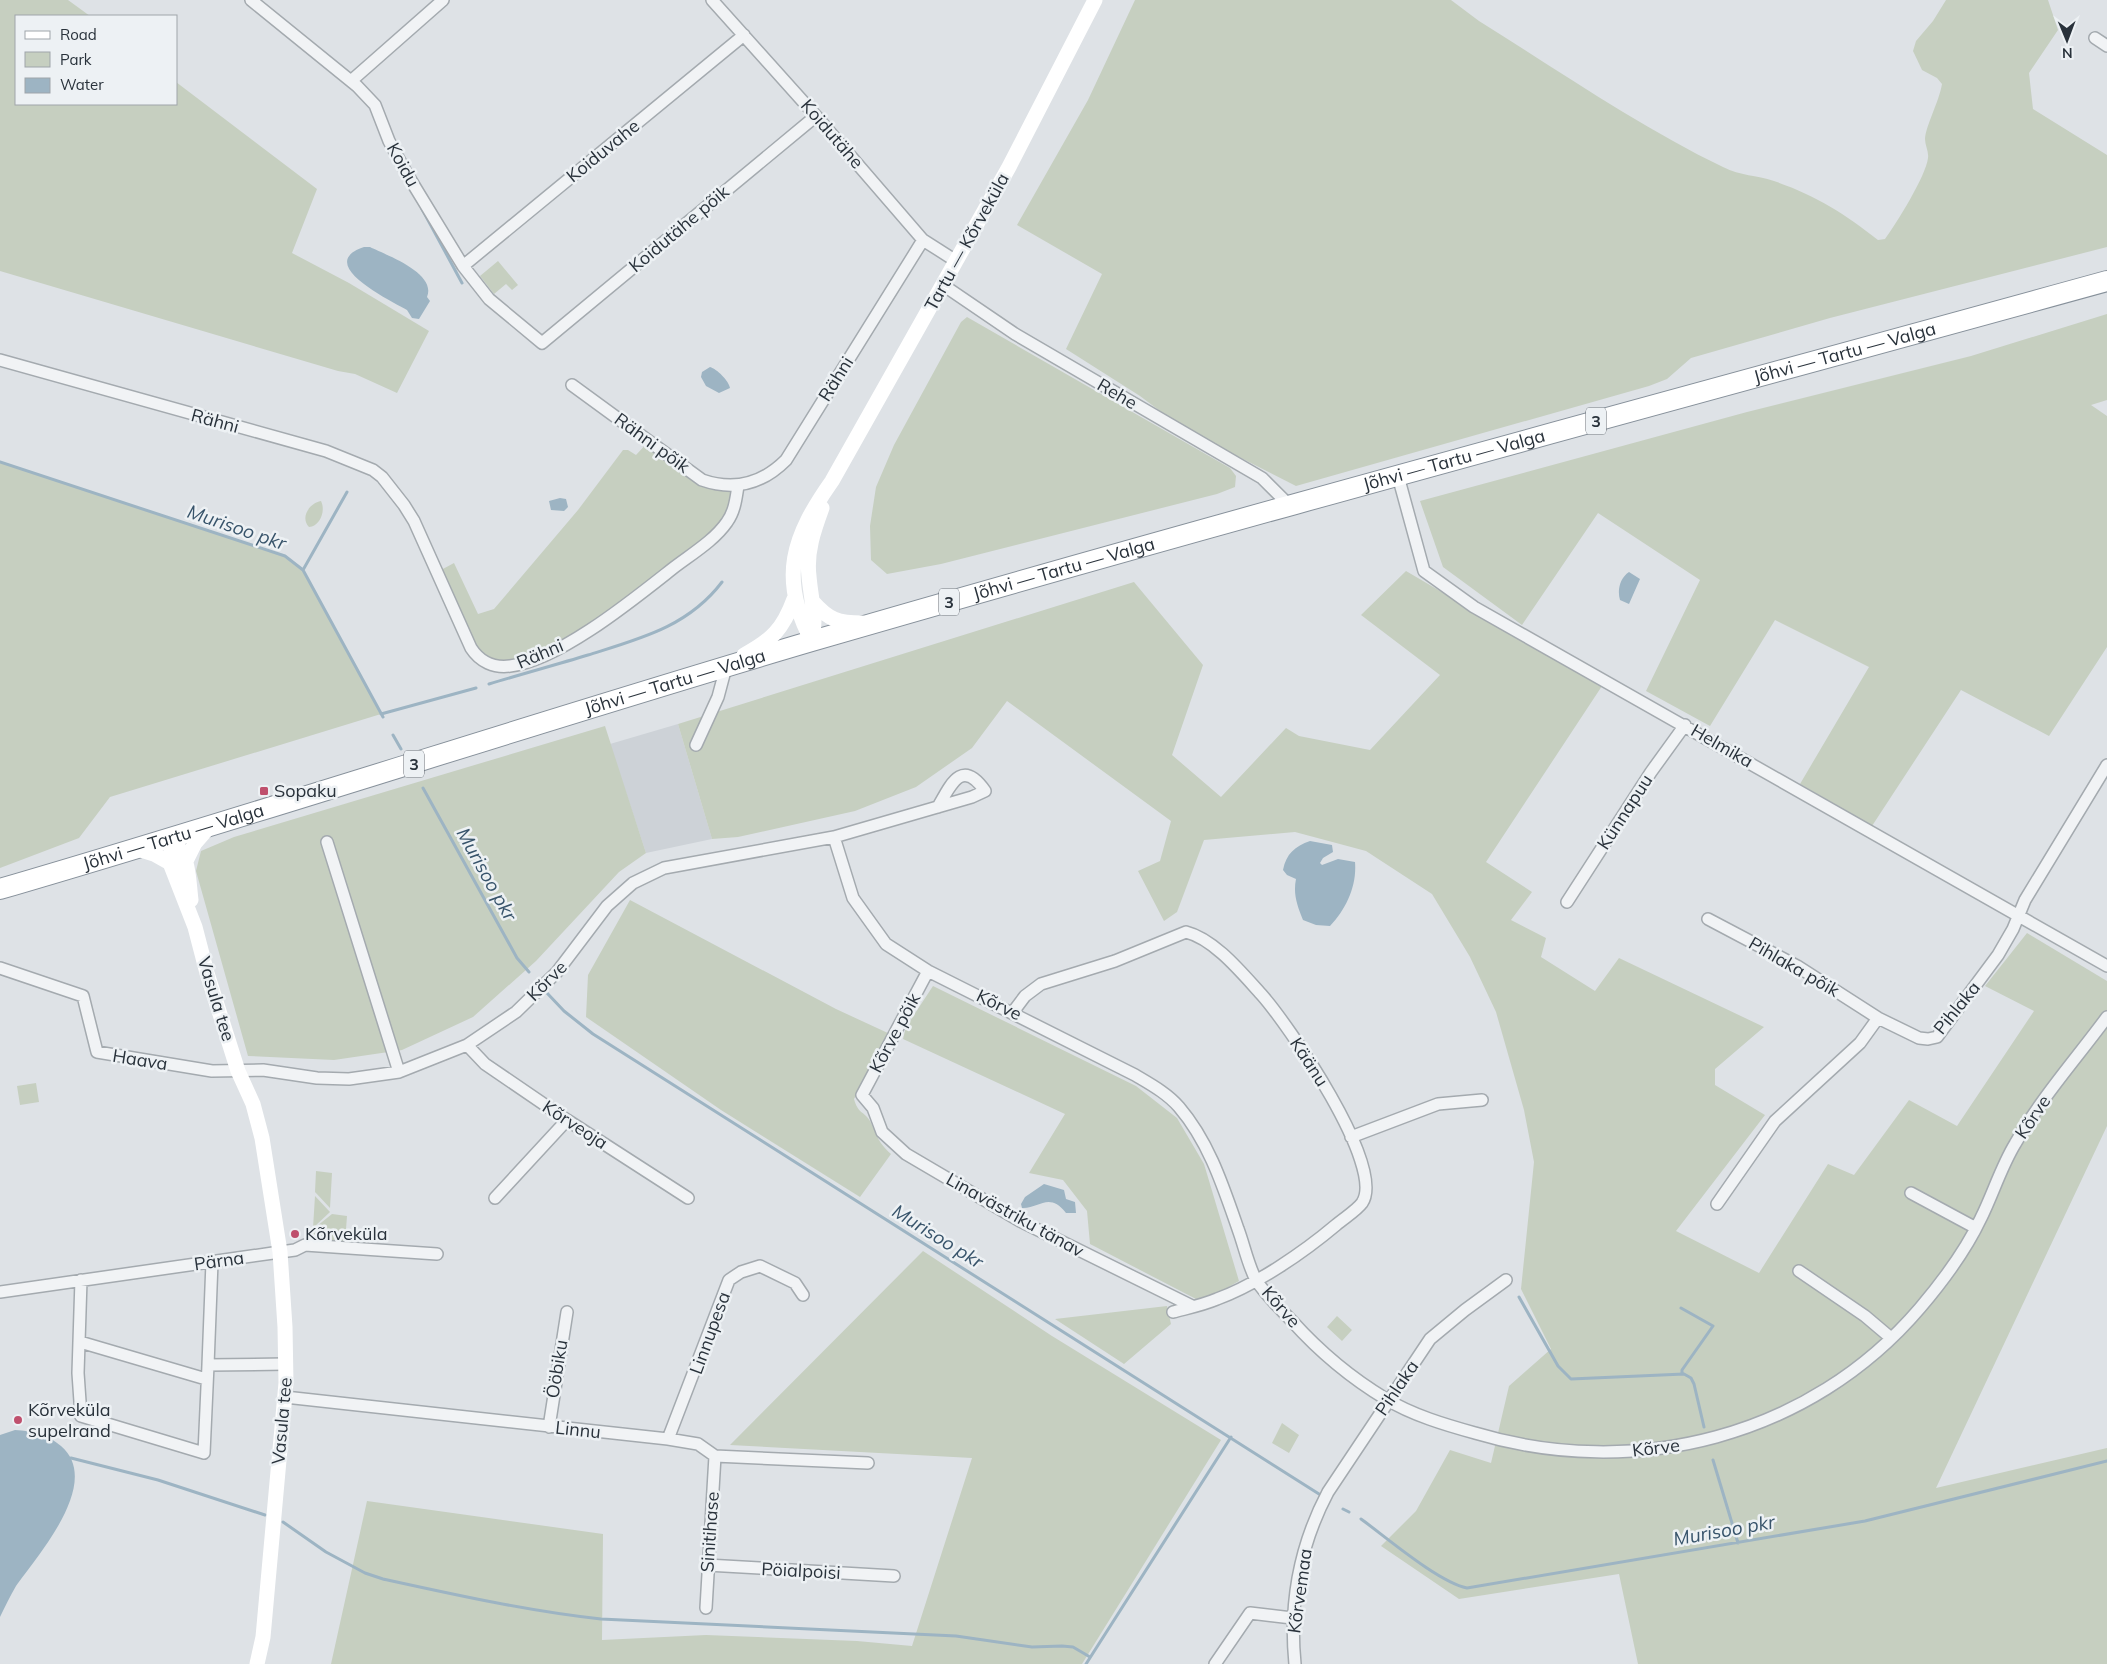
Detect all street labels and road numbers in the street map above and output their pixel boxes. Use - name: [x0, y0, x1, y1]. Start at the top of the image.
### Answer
- street label: Koidutähe: [796, 94, 869, 173]
- street label: Koiduvahe: [561, 114, 644, 187]
- street label: Koidu: [382, 139, 425, 191]
- street label: Tartu — Kõrveküla: [919, 169, 1014, 315]
- street label: Koidutähe põik: [624, 180, 734, 277]
- street label: Jõhvi — Tartu — Valga: [1751, 317, 1938, 388]
- street label: Rähni: [813, 352, 858, 405]
- street label: Rehe: [1093, 373, 1141, 414]
- street label: Rähni: [189, 403, 242, 438]
- street label: Rähni põik: [610, 407, 695, 478]
- road number: 3: [1586, 408, 1606, 434]
- street label: Jõhvi — Tartu — Valga: [1360, 424, 1548, 496]
- street label: Jõhvi — Tartu — Valga: [970, 532, 1157, 605]
- road number: 3: [939, 588, 959, 616]
- street label: Rähni: [513, 633, 567, 674]
- street label: Jõhvi — Tartu — Valga: [582, 643, 768, 720]
- street label: Helmika: [1687, 719, 1757, 773]
- road number: 3: [404, 751, 424, 778]
- street label: Künnapuu: [1592, 770, 1657, 854]
- street label: Jõhvi — Tartu — Valga: [80, 798, 267, 875]
- street label: Pihlaka põik: [1745, 931, 1844, 1002]
- street label: Vasula tee: [193, 954, 240, 1044]
- street label: Kõrve: [522, 956, 572, 1006]
- street label: Pihlaka: [1928, 977, 1985, 1039]
- street label: Kõrve: [973, 984, 1026, 1025]
- street label: Kõrve põik: [864, 988, 926, 1077]
- street label: Käänu: [1285, 1033, 1334, 1091]
- street label: Haava: [111, 1044, 169, 1075]
- street label: Kõrve: [2010, 1090, 2055, 1143]
- street label: Kõrveoja: [538, 1095, 612, 1154]
- street label: Linavästriku tänav: [942, 1167, 1089, 1262]
- street label: Pärna: [192, 1246, 245, 1275]
- street label: Kõrve: [1257, 1281, 1306, 1332]
- street label: Linnupesa: [684, 1289, 735, 1377]
- street label: Ööbiku: [541, 1338, 572, 1400]
- street label: Pihlaka: [1370, 1356, 1423, 1420]
- street label: Vasula tee: [266, 1377, 297, 1465]
- street label: Linnu: [554, 1416, 602, 1443]
- street label: Kõrve: [1631, 1433, 1681, 1462]
- street label: Sinitihase: [695, 1491, 724, 1573]
- street label: Kõrvemaa: [1282, 1547, 1317, 1635]
- street label: Pöialpoisi: [761, 1557, 841, 1584]

